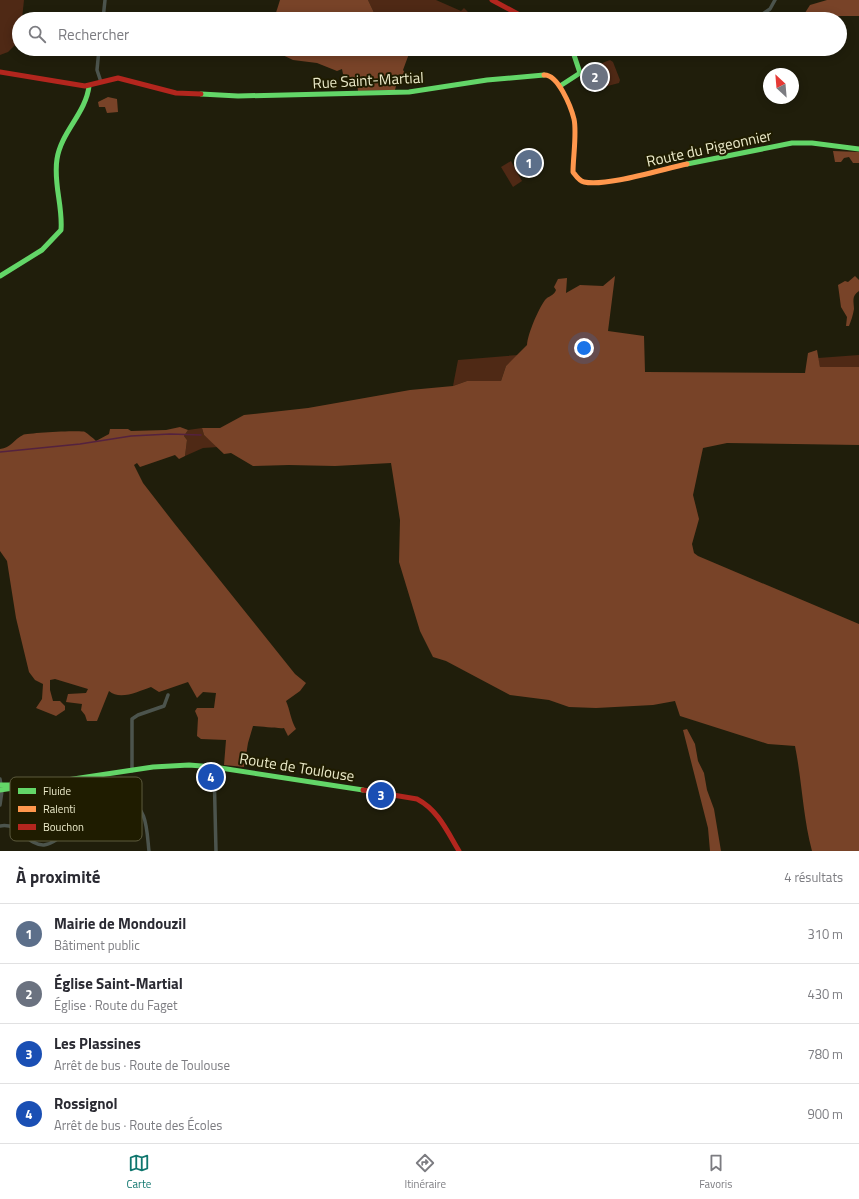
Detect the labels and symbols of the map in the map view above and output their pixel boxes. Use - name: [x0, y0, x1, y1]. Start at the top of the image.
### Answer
- pin: 2: [582, 62, 608, 92]
- street label: Rue Saint-Martial: [312, 66, 424, 94]
- north arrow: [763, 68, 799, 104]
- street label: Route du Pigeonnier: [644, 123, 774, 173]
- pin: 1: [516, 148, 542, 178]
- your location: [574, 338, 594, 358]
- street label: Route de Toulouse: [238, 747, 356, 787]
- pin: 4: [198, 762, 224, 792]
- legend: [10, 777, 142, 841]
- pin: 3: [368, 780, 394, 810]
- text: Fluide: [43, 783, 71, 799]
- text: Ralenti: [43, 801, 76, 817]
- text: Bouchon: [43, 819, 84, 835]

